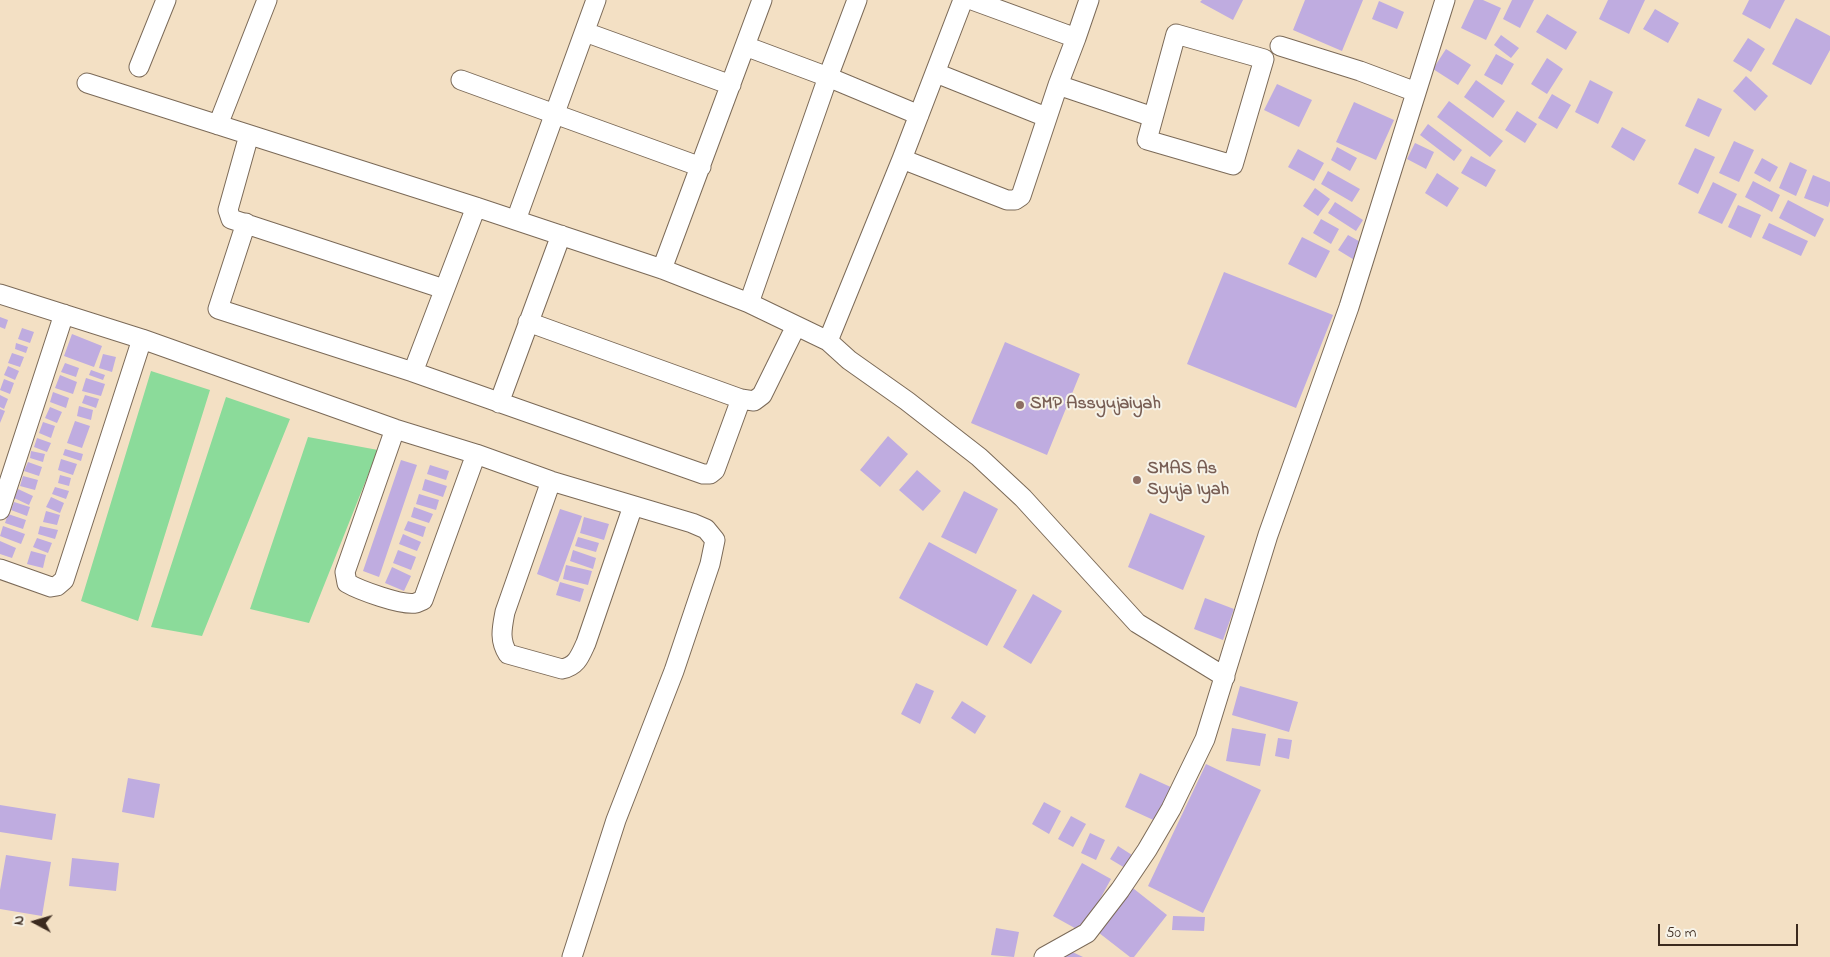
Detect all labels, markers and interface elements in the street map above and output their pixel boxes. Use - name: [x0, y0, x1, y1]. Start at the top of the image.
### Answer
- place label: SMP Assyujaiyah: [1030, 394, 1161, 416]
- marker: SMP Assyujaiyah: [1014, 399, 1026, 411]
- place label: SMAS As Syuja Iyah: [1147, 459, 1229, 502]
- marker: SMAS As Syuja Iyah: [1131, 474, 1143, 486]
- north arrow: [10, 897, 60, 947]
- scale bar: [1660, 914, 1800, 946]
- text: N: [9, 915, 31, 926]
- text: 50 m: [1666, 922, 1696, 944]

